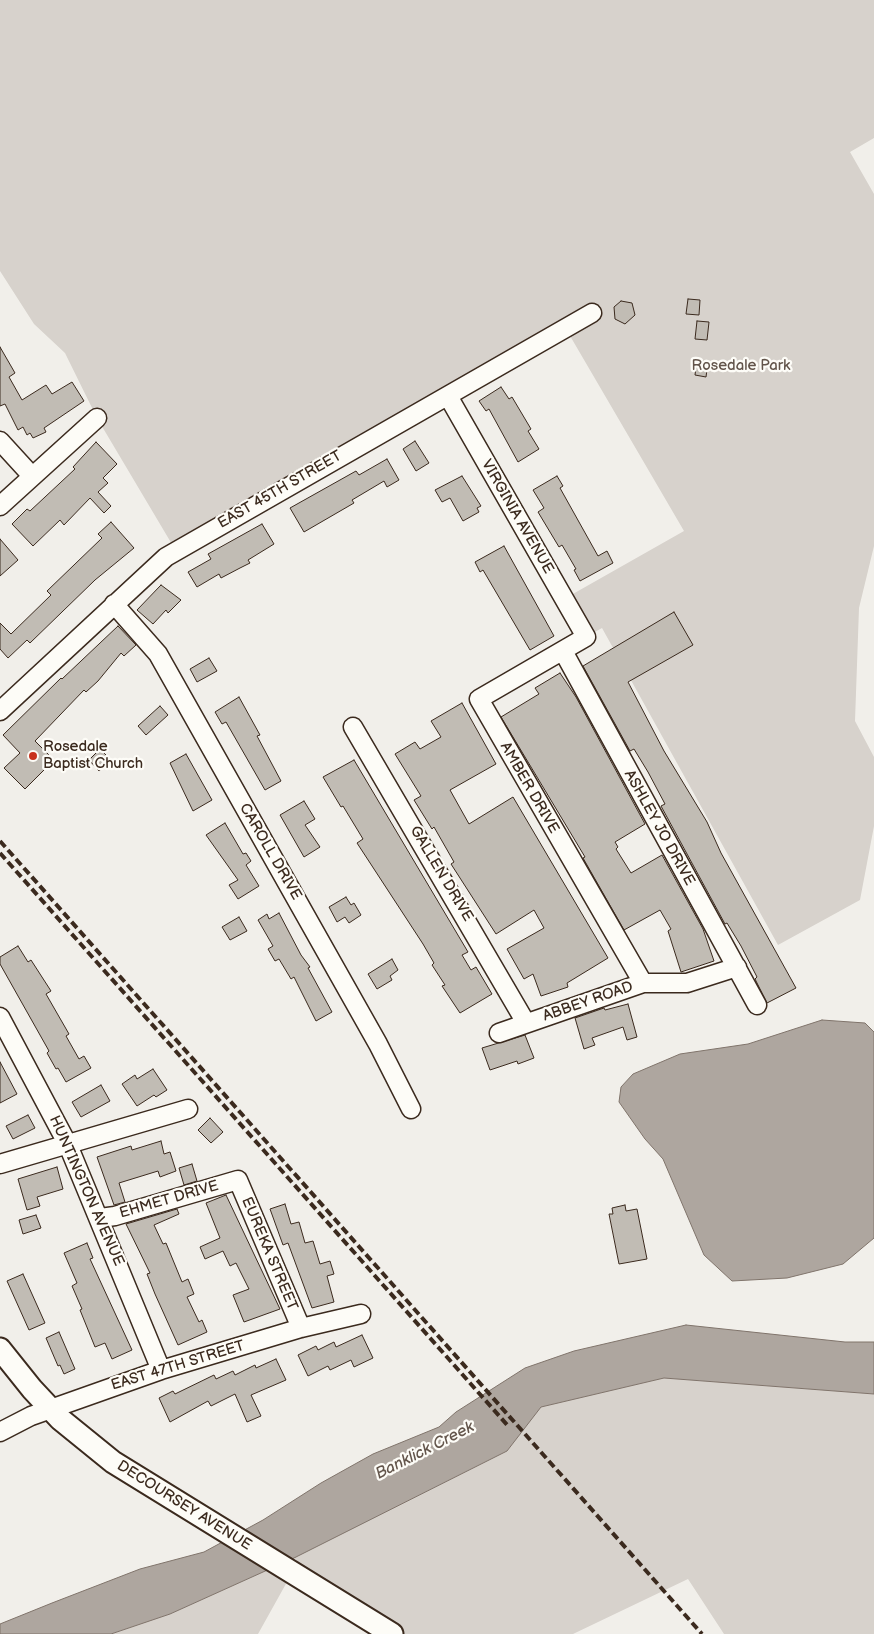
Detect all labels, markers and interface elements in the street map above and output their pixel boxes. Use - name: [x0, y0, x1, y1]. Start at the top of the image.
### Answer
- park label: Rosedale Park: [692, 357, 790, 375]
- street label: EAST 45TH STREET: [215, 447, 345, 533]
- street label: VIRGINIA AVENUE: [477, 457, 557, 577]
- place label: Rosedale Baptist Church: [43, 738, 143, 773]
- street label: AMBER DRIVE: [496, 739, 562, 837]
- marker: Rosedale Baptist Church: [27, 750, 39, 762]
- street label: ASHLEY JO DRIVE: [620, 767, 698, 889]
- street label: CAROLL DRIVE: [235, 800, 305, 904]
- street label: GALLEN DRIVE: [405, 823, 477, 925]
- street label: ABBEY ROAD: [541, 978, 635, 1026]
- street label: HUNTINGTON AVENUE: [45, 1113, 127, 1269]
- street label: EHMET DRIVE: [117, 1177, 221, 1223]
- street label: EUREKA STREET: [237, 1195, 301, 1313]
- street label: EAST 47TH STREET: [109, 1337, 247, 1395]
- water label: Banklick Creek: [372, 1418, 478, 1484]
- street label: DECOURSEY AVENUE: [113, 1457, 255, 1555]

